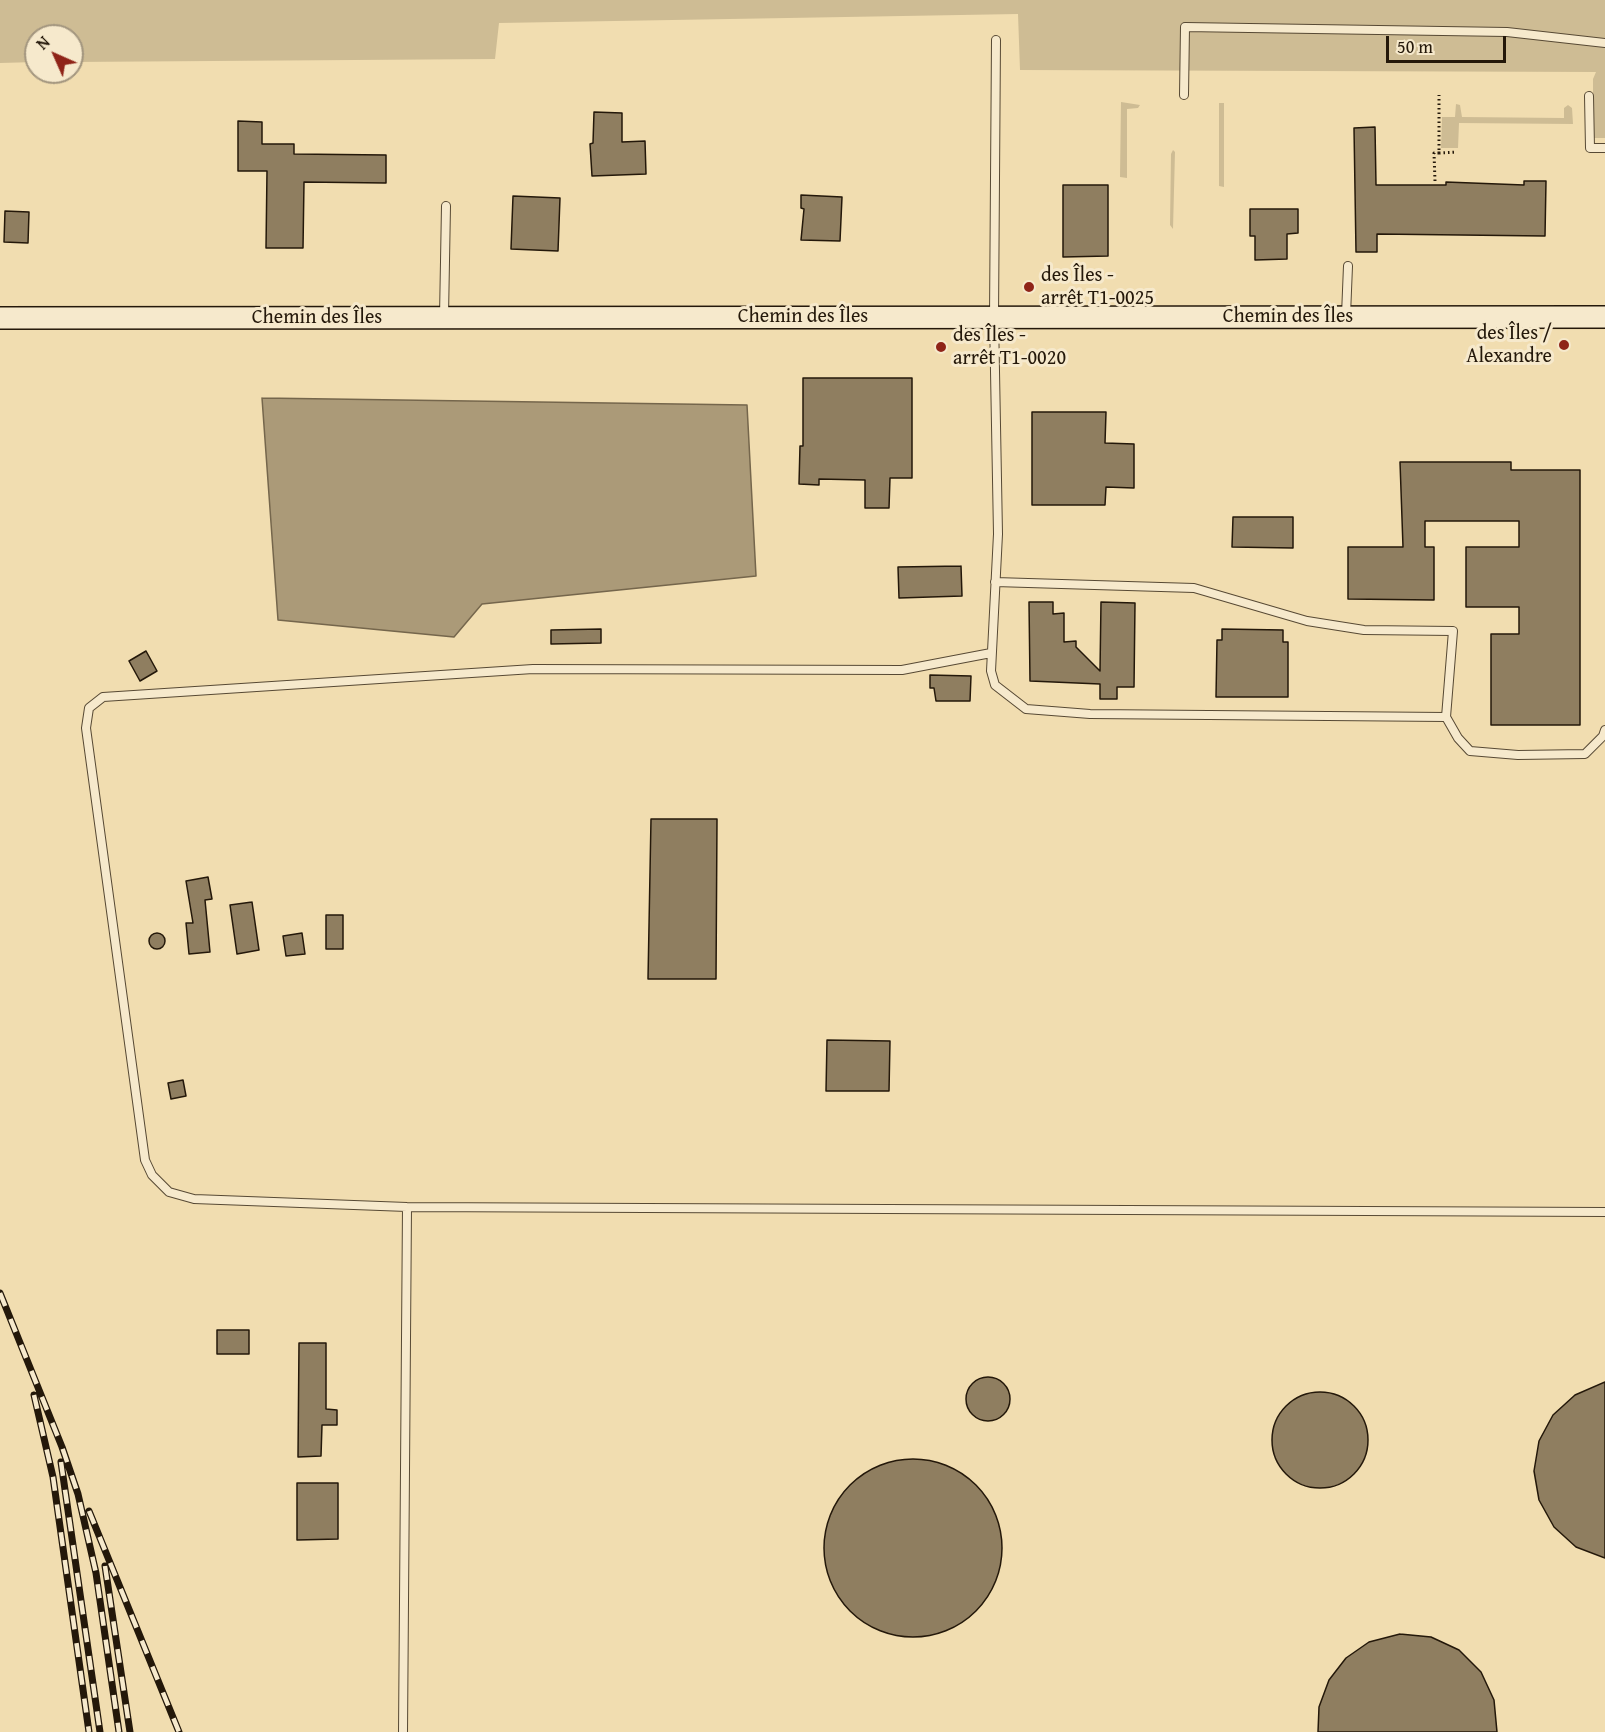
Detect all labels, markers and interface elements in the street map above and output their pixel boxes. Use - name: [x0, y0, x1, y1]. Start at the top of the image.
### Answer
- north arrow: [24, 24, 84, 84]
- scale bar: [1389, 24, 1509, 62]
- text: N: [30, 30, 55, 55]
- text: 50 m: [1397, 33, 1433, 60]
- place label: des Îles - arrêt T1-0025: [1041, 264, 1154, 311]
- marker: des Îles - arrêt T1-0025: [1022, 280, 1036, 294]
- street label: Chemin des Îles: [738, 305, 868, 329]
- street label: Chemin des Îles: [1223, 305, 1353, 329]
- street label: Chemin des Îles: [252, 306, 382, 330]
- place label: des Îles / Alexandre: [1466, 322, 1552, 369]
- place label: des Îles - arrêt T1-0020: [953, 324, 1066, 371]
- marker: des Îles / Alexandre: [1557, 338, 1571, 352]
- marker: des Îles - arrêt T1-0020: [934, 340, 948, 354]

